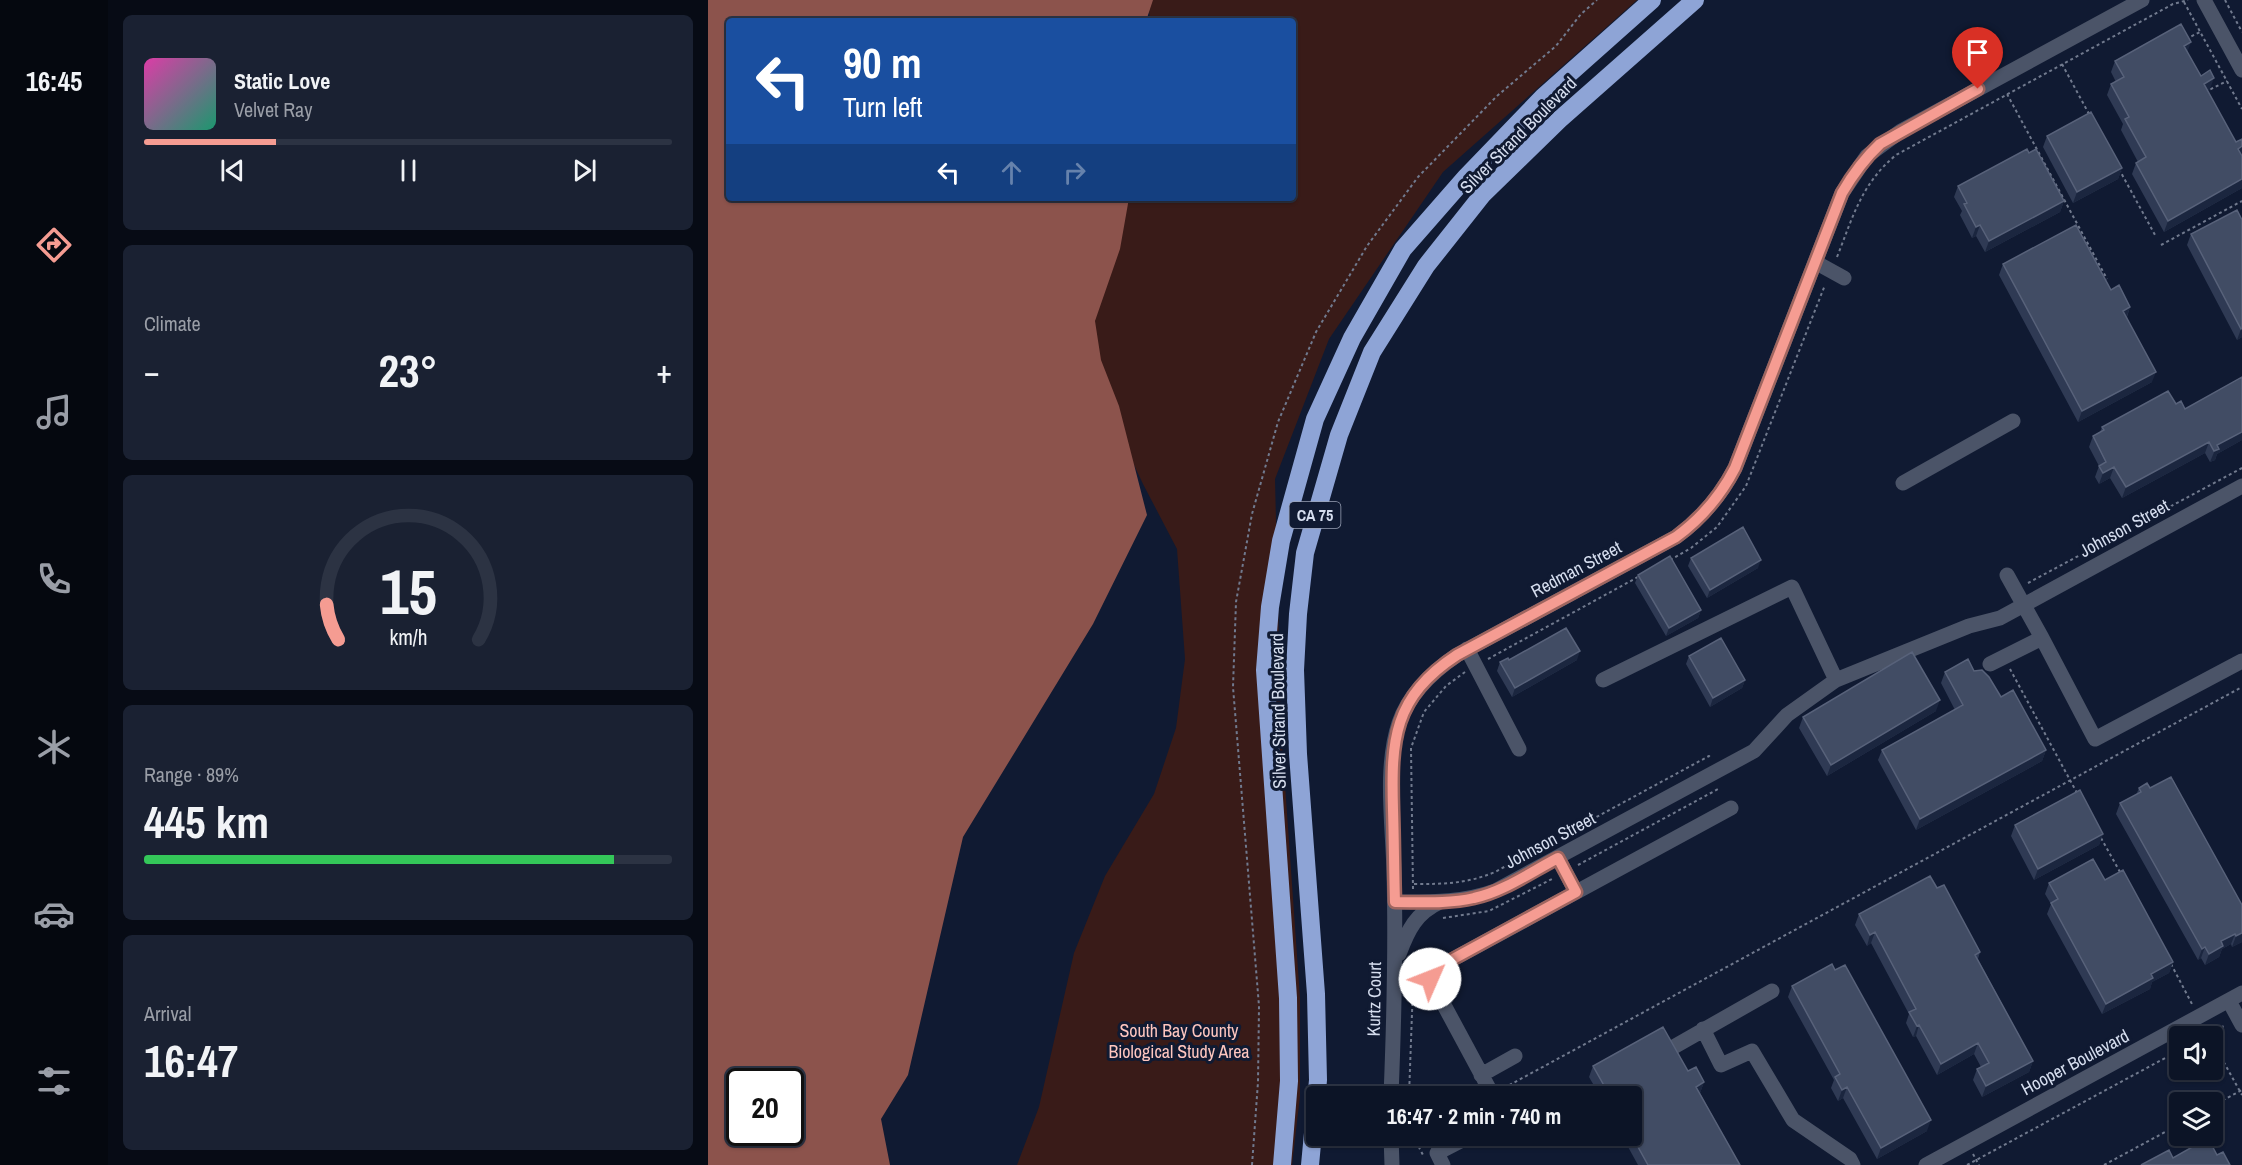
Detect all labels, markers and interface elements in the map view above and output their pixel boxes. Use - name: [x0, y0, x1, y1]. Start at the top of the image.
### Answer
- pin: [1952, 27, 2003, 89]
- text: 90 m: [843, 35, 922, 91]
- icon: arrive: [1961, 36, 1994, 69]
- icon: left: [744, 42, 822, 120]
- text: 16:45: [26, 63, 82, 99]
- text: Static Love: [234, 66, 330, 96]
- street label: Silver Strand Boulevard: [1454, 71, 1582, 199]
- text: Turn left: [843, 89, 922, 125]
- text: Velvet Ray: [234, 96, 312, 123]
- icon: previous: [216, 154, 249, 187]
- icon: pause: [392, 154, 425, 187]
- icon: next: [568, 154, 601, 187]
- icon: left: [932, 156, 965, 189]
- icon: ahead: [995, 156, 1028, 189]
- icon: right: [1058, 156, 1091, 189]
- icon: directions: [33, 224, 75, 266]
- text: Climate: [144, 310, 201, 337]
- text: 23°: [378, 340, 438, 401]
- text: −: [144, 349, 160, 393]
- text: +: [656, 349, 672, 393]
- icon: music: [33, 391, 75, 433]
- street label: Johnson Street: [2075, 493, 2173, 563]
- road number: CA 75: [1290, 502, 1340, 528]
- street label: Redman Street: [1526, 535, 1626, 603]
- text: 15: [380, 549, 436, 633]
- icon: phone: [33, 558, 75, 600]
- text: km/h: [389, 623, 427, 652]
- street label: Silver Strand Boulevard: [1264, 633, 1292, 789]
- icon: climate: [33, 726, 75, 768]
- text: Range · 89%: [144, 761, 239, 788]
- text: 445 km: [144, 791, 269, 852]
- street label: Johnson Street: [1500, 806, 1600, 874]
- icon: car: [33, 893, 75, 935]
- position arrow: [1398, 947, 1462, 1011]
- street label: Kurtz Court: [1361, 961, 1387, 1037]
- text: Arrival: [144, 1000, 191, 1027]
- park label: South Bay County Biological Study Area: [1108, 1018, 1250, 1064]
- street label: Hooper Boulevard: [2017, 1023, 2133, 1101]
- map controls: [2169, 1026, 2223, 1146]
- button: sound: [2169, 1026, 2223, 1080]
- text: 16:47: [144, 1030, 238, 1091]
- icon: filters: [33, 1060, 75, 1102]
- speed limit sign: 20: [726, 1068, 804, 1146]
- button: layers: [2169, 1092, 2223, 1146]
- text: 16:47 · 2 min · 740 m: [1387, 1101, 1561, 1131]

